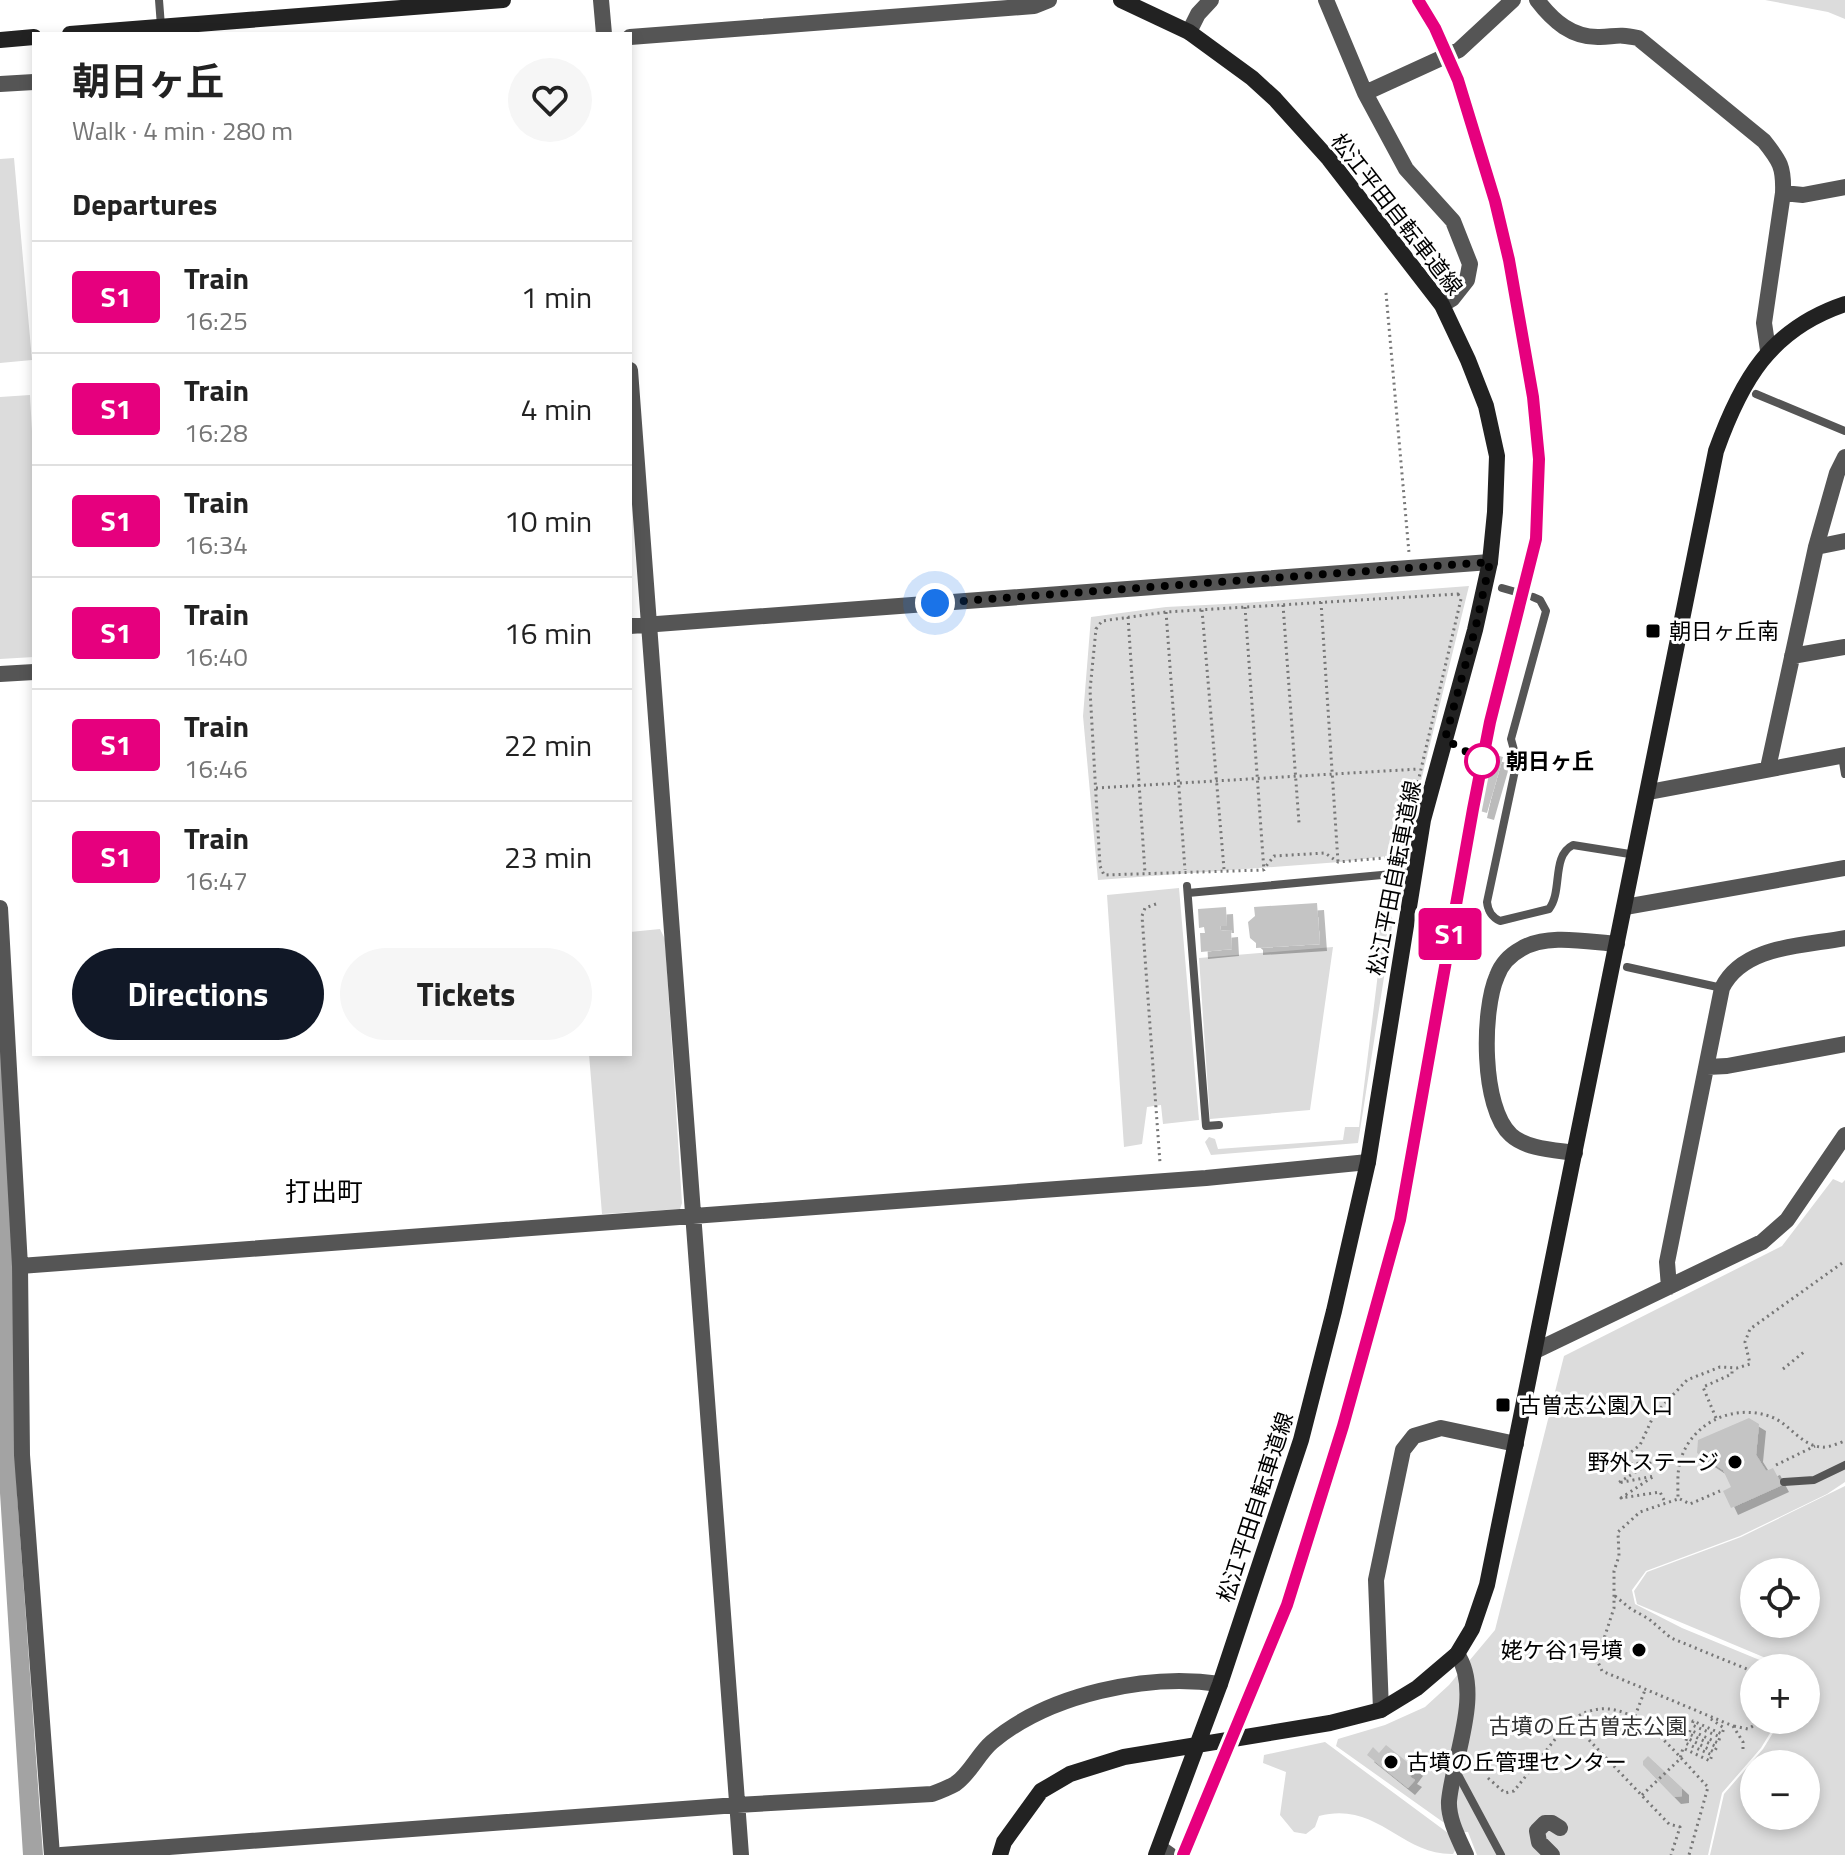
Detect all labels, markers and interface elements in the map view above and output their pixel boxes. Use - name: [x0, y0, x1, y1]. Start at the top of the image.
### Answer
- text: 朝日ヶ丘: [72, 52, 224, 110]
- button: heart: [508, 58, 592, 142]
- text: Walk · 4 min · 280 m: [72, 111, 293, 150]
- street label: 松江平田自転車道線: [1323, 126, 1471, 302]
- text: Departures: [72, 181, 217, 227]
- text: Train: [184, 255, 249, 301]
- text: 1 min: [521, 274, 592, 320]
- text: S1: [101, 275, 131, 318]
- text: 16:25: [184, 301, 248, 340]
- text: Train: [184, 367, 249, 413]
- text: 4 min: [521, 386, 592, 432]
- text: S1: [101, 387, 131, 430]
- text: 16:28: [184, 413, 248, 452]
- text: Train: [184, 479, 249, 525]
- text: 10 min: [504, 498, 592, 544]
- text: S1: [101, 499, 131, 542]
- text: 16:34: [184, 525, 248, 564]
- your location: [915, 583, 955, 623]
- text: Train: [184, 591, 249, 637]
- text: 16 min: [504, 610, 592, 656]
- text: S1: [101, 611, 131, 654]
- place label: 朝日ヶ丘南: [1669, 614, 1779, 648]
- marker: 朝日ヶ丘南: [1644, 622, 1662, 640]
- text: 16:40: [184, 637, 248, 676]
- text: Train: [184, 703, 249, 749]
- text: 22 min: [504, 722, 592, 768]
- text: S1: [101, 723, 131, 766]
- marker: 朝日ヶ丘: [1465, 744, 1499, 778]
- place label: 朝日ヶ丘: [1506, 744, 1594, 778]
- text: 16:46: [184, 749, 248, 788]
- street label: 松江平田自転車道線: [1358, 778, 1430, 978]
- text: Train: [184, 815, 249, 861]
- text: 23 min: [504, 834, 592, 880]
- text: S1: [101, 835, 131, 878]
- text: 16:47: [184, 861, 248, 900]
- line badge: S1: [1414, 908, 1486, 960]
- text: S1: [1435, 912, 1465, 955]
- button: Directions: [72, 948, 324, 1040]
- button: Tickets: [340, 948, 592, 1040]
- district label: 打出町: [285, 1172, 363, 1211]
- place label: 古曽志公園入口: [1519, 1388, 1673, 1422]
- marker: 古曽志公園入口: [1494, 1396, 1512, 1414]
- street label: 松江平田自転車道線: [1208, 1408, 1302, 1606]
- place label: 野外ステージ: [1587, 1445, 1719, 1479]
- marker: 野外ステージ: [1726, 1453, 1744, 1471]
- map controls: [1740, 1558, 1820, 1830]
- button: locate: [1740, 1558, 1820, 1638]
- place label: 姥ケ谷1号墳: [1501, 1633, 1623, 1667]
- marker: 姥ケ谷1号墳: [1630, 1641, 1648, 1659]
- button: +: [1740, 1654, 1820, 1734]
- park label: 古墳の丘古曽志公園: [1489, 1709, 1687, 1743]
- place label: 古墳の丘管理センター: [1407, 1745, 1627, 1779]
- button: −: [1740, 1750, 1820, 1830]
- marker: 古墳の丘管理センター: [1382, 1753, 1400, 1771]

